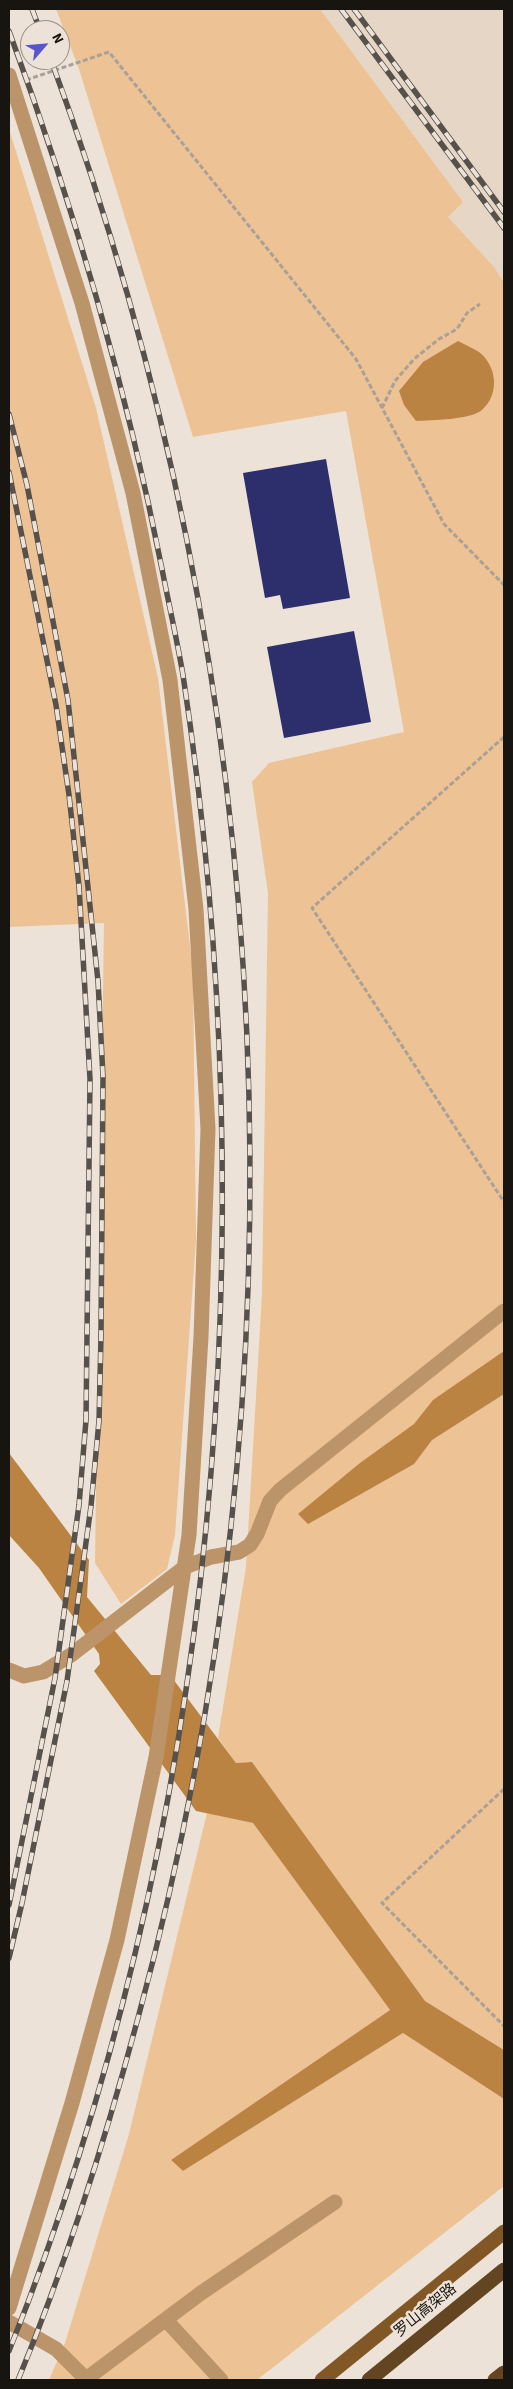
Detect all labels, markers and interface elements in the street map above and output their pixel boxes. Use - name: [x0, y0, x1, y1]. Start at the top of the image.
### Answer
- north arrow: [20, 20, 70, 70]
- text: N: [46, 30, 68, 47]
- street label: 罗山高架路: [391, 2280, 461, 2342]

